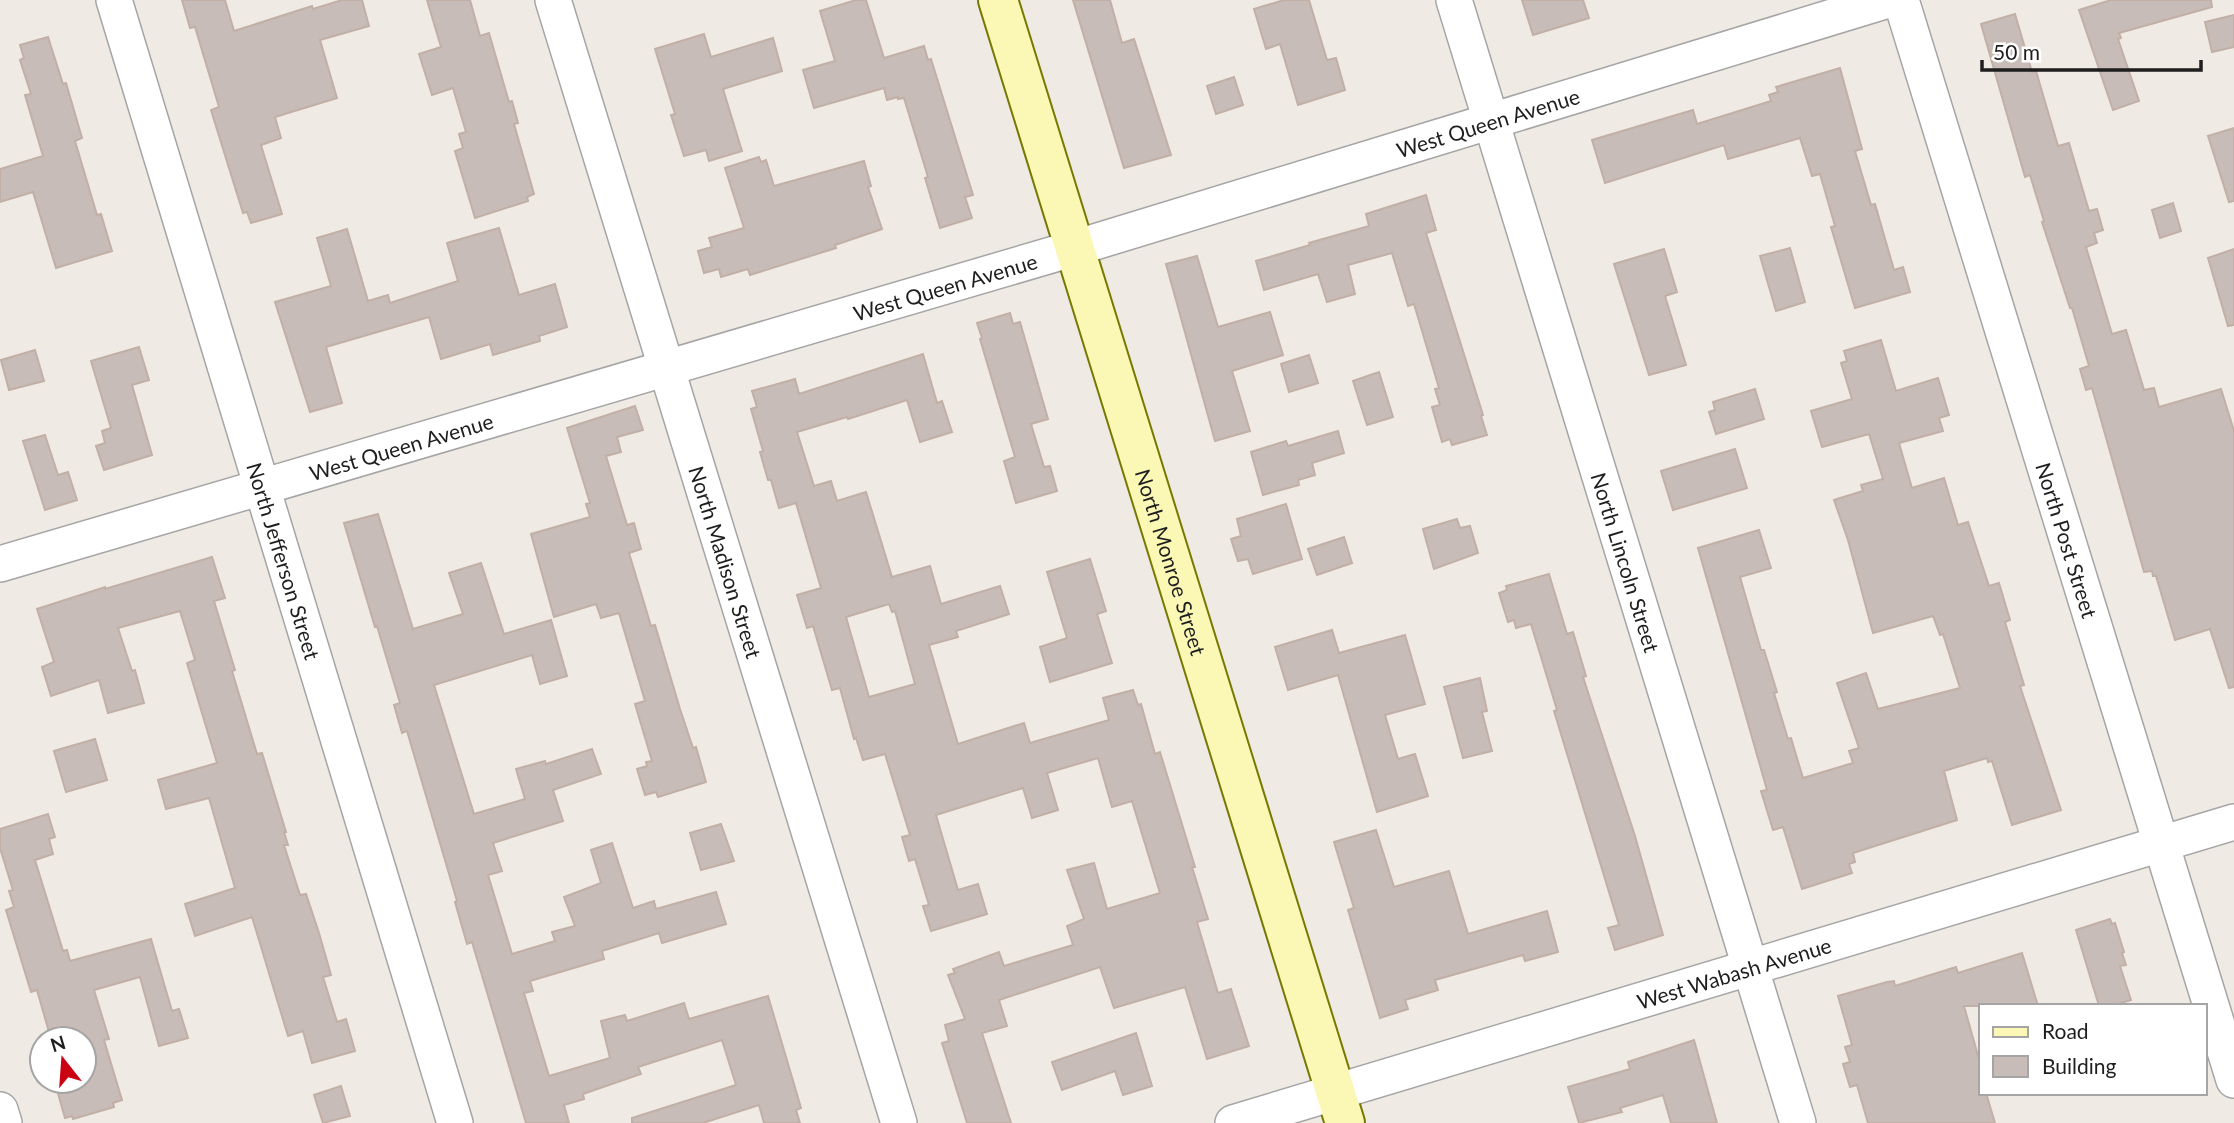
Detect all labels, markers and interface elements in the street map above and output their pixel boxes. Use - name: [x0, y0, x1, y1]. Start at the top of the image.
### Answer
- scale bar: [1982, 28, 2201, 72]
- text: 50 m: [1993, 39, 2040, 64]
- street label: West Queen Avenue: [1393, 82, 1582, 162]
- street label: West Queen Avenue: [850, 247, 1040, 325]
- street label: West Queen Avenue: [306, 407, 496, 485]
- street label: North Jefferson Street: [243, 459, 326, 663]
- street label: North Post Street: [2032, 459, 2103, 621]
- street label: North Madison Street: [685, 463, 768, 662]
- street label: North Monroe Street: [1131, 466, 1212, 658]
- street label: North Lincoln Street: [1587, 469, 1666, 656]
- street label: West Wabash Avenue: [1634, 931, 1834, 1013]
- legend: [1979, 1004, 2206, 1095]
- text: Road: [2042, 1018, 2089, 1043]
- north arrow: [28, 1025, 98, 1095]
- text: N: [48, 1030, 68, 1056]
- text: Building: [2042, 1053, 2117, 1078]

